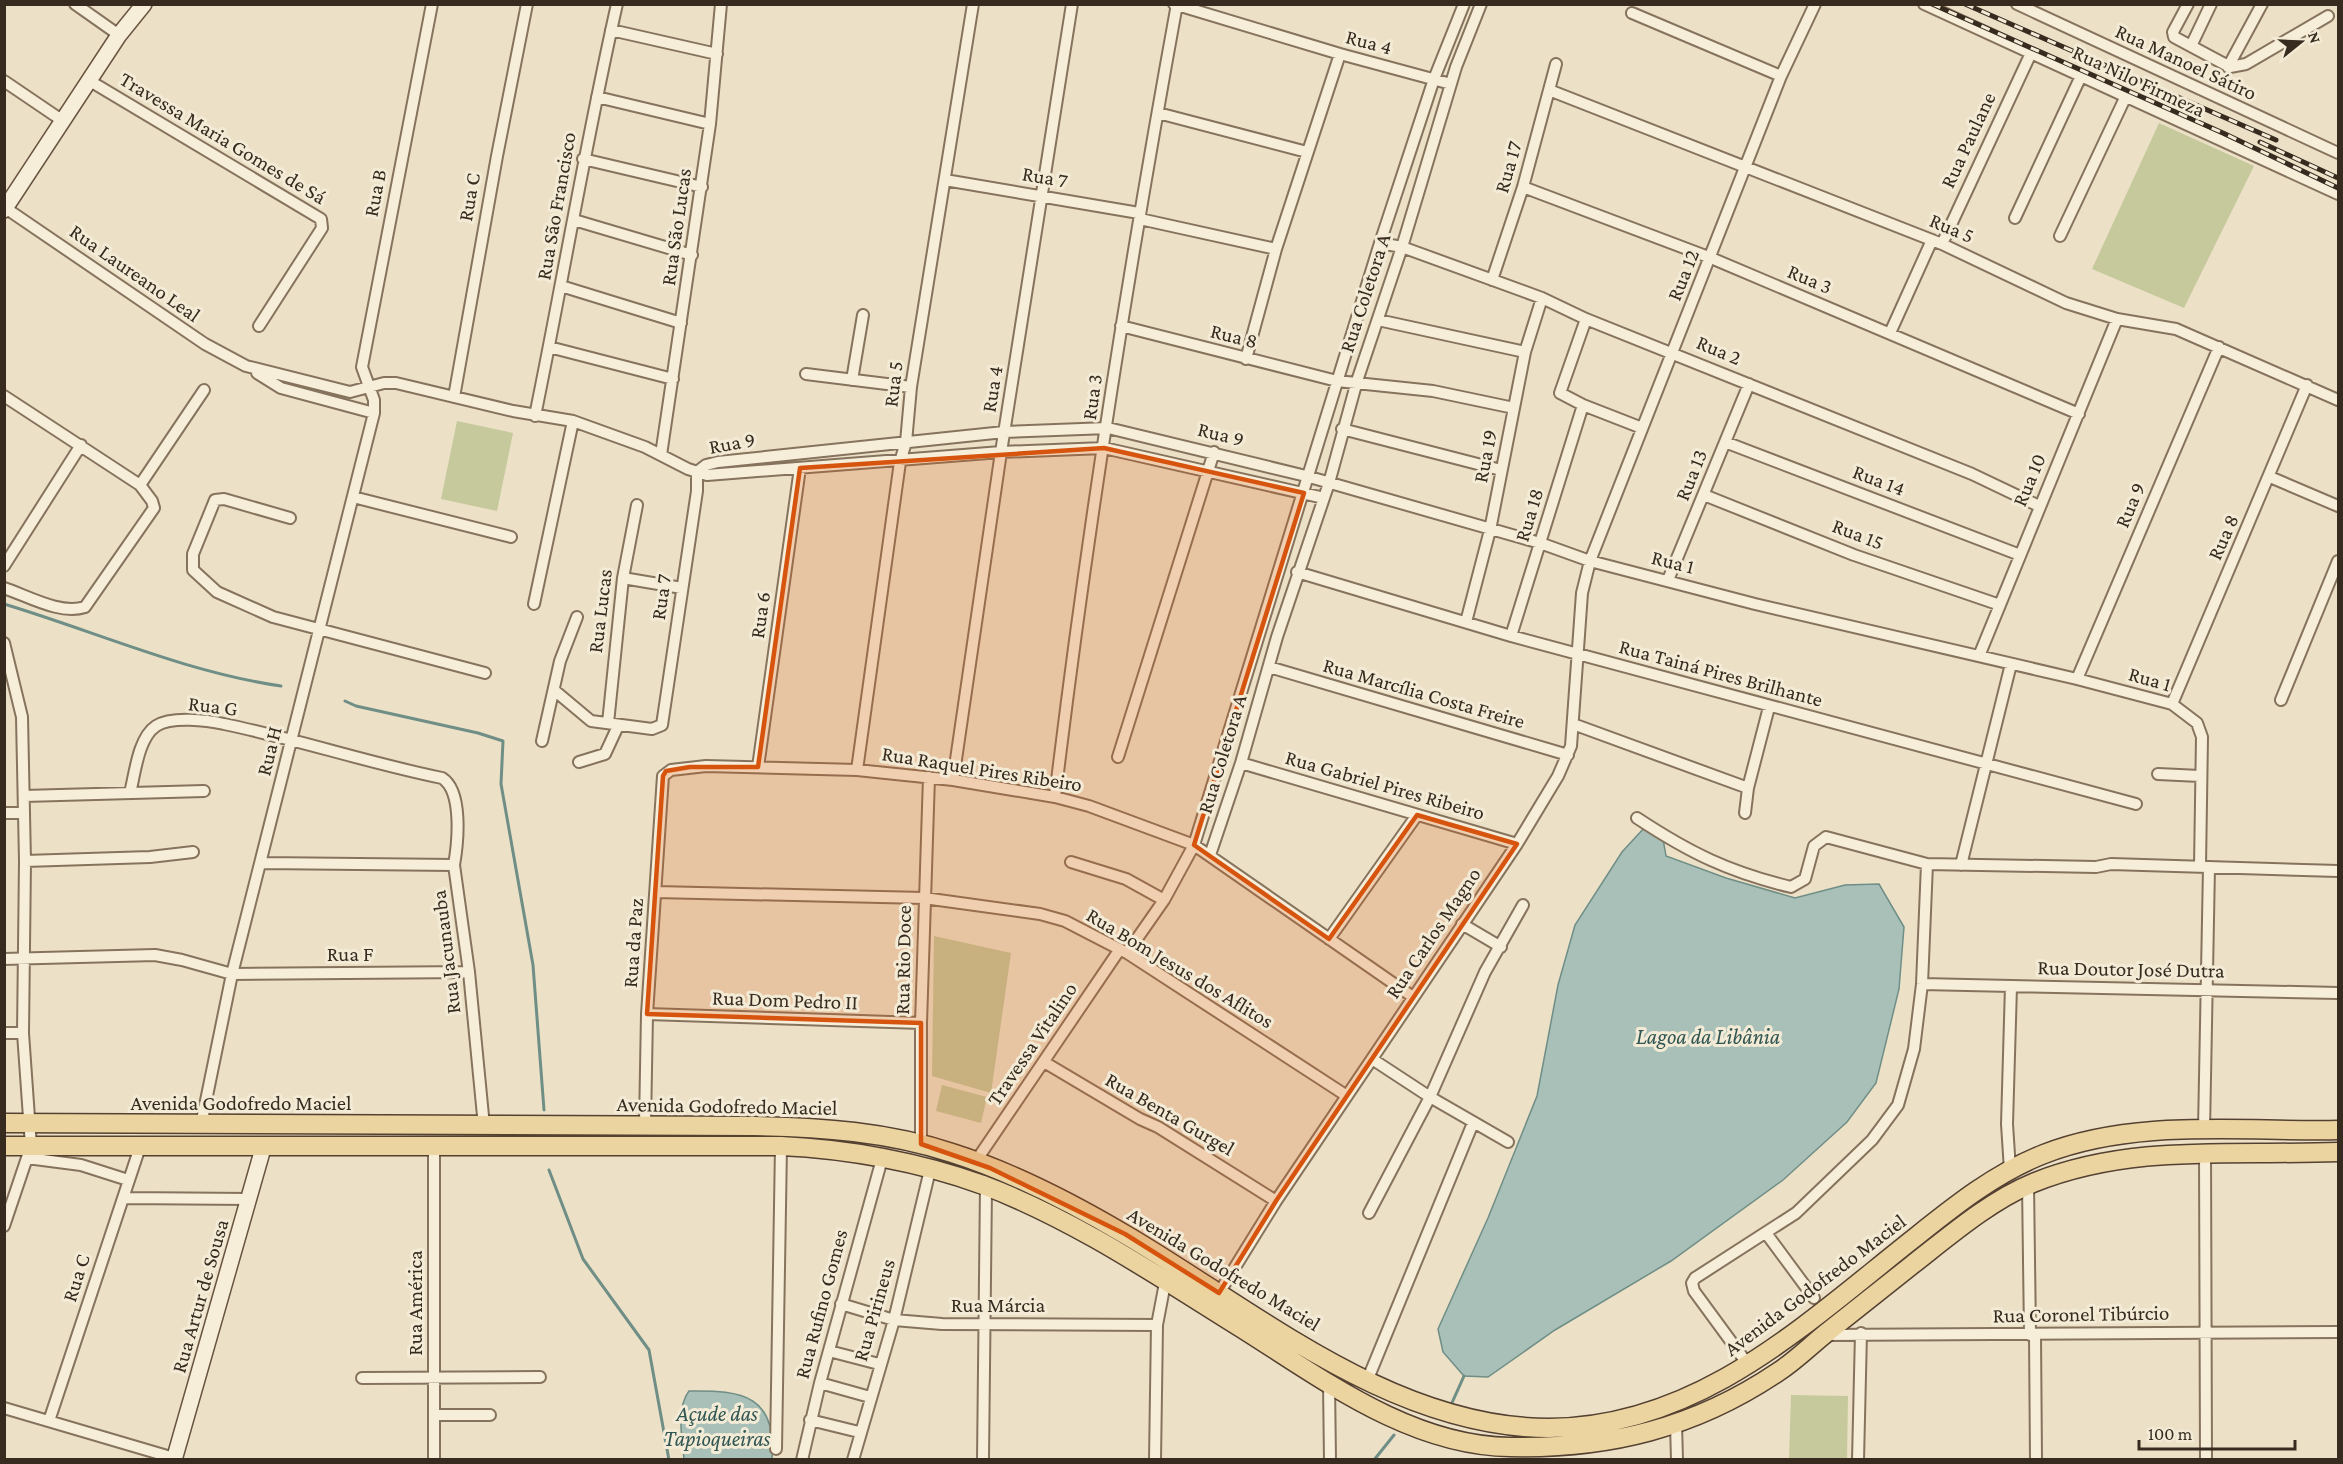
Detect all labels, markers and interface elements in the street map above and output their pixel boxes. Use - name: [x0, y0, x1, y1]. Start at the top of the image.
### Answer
- north arrow: [2271, 12, 2331, 72]
- street label: Rua Manoel Sátiro: [2112, 19, 2260, 105]
- street label: Rua 4: [1343, 24, 1395, 60]
- text: N: [2305, 30, 2325, 45]
- street label: Rua Nilo Firmeza: [2069, 40, 2209, 122]
- street label: Travessa Maria Gomes de Sá: [115, 67, 331, 209]
- street label: Rua Paulane: [1935, 88, 2001, 192]
- street label: Rua São Francisco: [531, 130, 581, 282]
- street label: Rua 17: [1489, 138, 1527, 196]
- street label: Rua 7: [1020, 161, 1070, 193]
- street label: Rua B: [359, 167, 391, 219]
- street label: Rua São Lucas: [656, 167, 696, 287]
- street label: Rua C: [453, 171, 485, 223]
- street label: Rua 5: [1926, 208, 1978, 248]
- street label: Rua Laureano Leal: [65, 219, 205, 327]
- street label: Rua Coletora A: [1335, 231, 1396, 355]
- street label: Rua 12: [1662, 246, 1704, 304]
- street label: Rua 3: [1784, 259, 1836, 299]
- street label: Rua 8: [1208, 319, 1260, 353]
- street label: Rua 2: [1693, 330, 1745, 370]
- street label: Rua 5: [878, 360, 908, 408]
- street label: Rua 4: [976, 364, 1008, 414]
- street label: Rua 3: [1077, 372, 1107, 422]
- street label: Rua 9: [1195, 417, 1247, 451]
- street label: Rua 9: [707, 427, 757, 459]
- street label: Rua 19: [1468, 427, 1502, 485]
- street label: Rua 13: [1670, 446, 1712, 504]
- street label: Rua 10: [2007, 450, 2051, 510]
- street label: Rua 14: [1850, 459, 1908, 501]
- street label: Rua 9: [2110, 479, 2150, 531]
- street label: Rua 18: [1510, 485, 1548, 545]
- street label: Rua 8: [2202, 510, 2244, 564]
- street label: Rua 15: [1829, 513, 1887, 555]
- street label: Rua 1: [1649, 545, 1697, 579]
- street label: Rua Lucas: [583, 568, 617, 654]
- street label: Rua 7: [646, 572, 676, 621]
- street label: Rua 6: [745, 590, 775, 640]
- street label: Rua Tainá Pires Brilhante: [1617, 634, 1825, 712]
- street label: Rua Marcília Costa Freire: [1320, 653, 1528, 733]
- street label: Rua 1: [2126, 662, 2174, 696]
- street label: Rua G: [187, 691, 239, 721]
- street label: Rua Coletora A: [1192, 691, 1252, 817]
- street label: Rua H: [251, 724, 287, 778]
- street label: Rua Raquel Pires Ribeiro: [880, 741, 1084, 797]
- street label: Rua Gabriel Pires Ribeiro: [1283, 745, 1487, 825]
- street label: Rua Carlos Magno: [1380, 863, 1486, 1003]
- street label: Rua Jacunauba: [426, 888, 466, 1015]
- street label: Rua da Paz: [618, 897, 648, 989]
- street label: Rua Bom Jesus dos Aflitos: [1082, 903, 1278, 1033]
- street label: Rua Rio Doce: [890, 905, 916, 1015]
- street label: Rua F: [327, 942, 374, 966]
- street label: Rua Doutor José Dutra: [2037, 955, 2225, 983]
- street label: Travessa Vitalino: [982, 978, 1082, 1110]
- street label: Rua Dom Pedro II: [712, 985, 858, 1015]
- water label: Lagoa da Libânia: [1636, 1024, 1780, 1049]
- street label: Rua Benta Gurgel: [1101, 1067, 1239, 1161]
- street label: Avenida Godofredo Maciel: [131, 1091, 351, 1115]
- street label: Avenida Godofredo Maciel: [616, 1092, 838, 1120]
- street label: Avenida Godofredo Maciel: [1123, 1202, 1325, 1336]
- street label: Avenida Godofredo Maciel: [1720, 1209, 1910, 1361]
- street label: Rua Artur de Sousa: [167, 1216, 233, 1376]
- street label: Rua Rufino Gomes: [790, 1227, 852, 1381]
- street label: Rua América: [403, 1250, 427, 1356]
- street label: Rua C: [57, 1251, 95, 1305]
- street label: Rua Pirineus: [848, 1256, 900, 1364]
- street label: Rua Márcia: [951, 1293, 1045, 1317]
- street label: Rua Coronel Tibúrcio: [1992, 1300, 2170, 1328]
- water label: Açude das Tapioqueiras: [664, 1401, 771, 1451]
- scale bar: [2139, 1413, 2295, 1451]
- text: 100 m: [2148, 1424, 2193, 1444]

